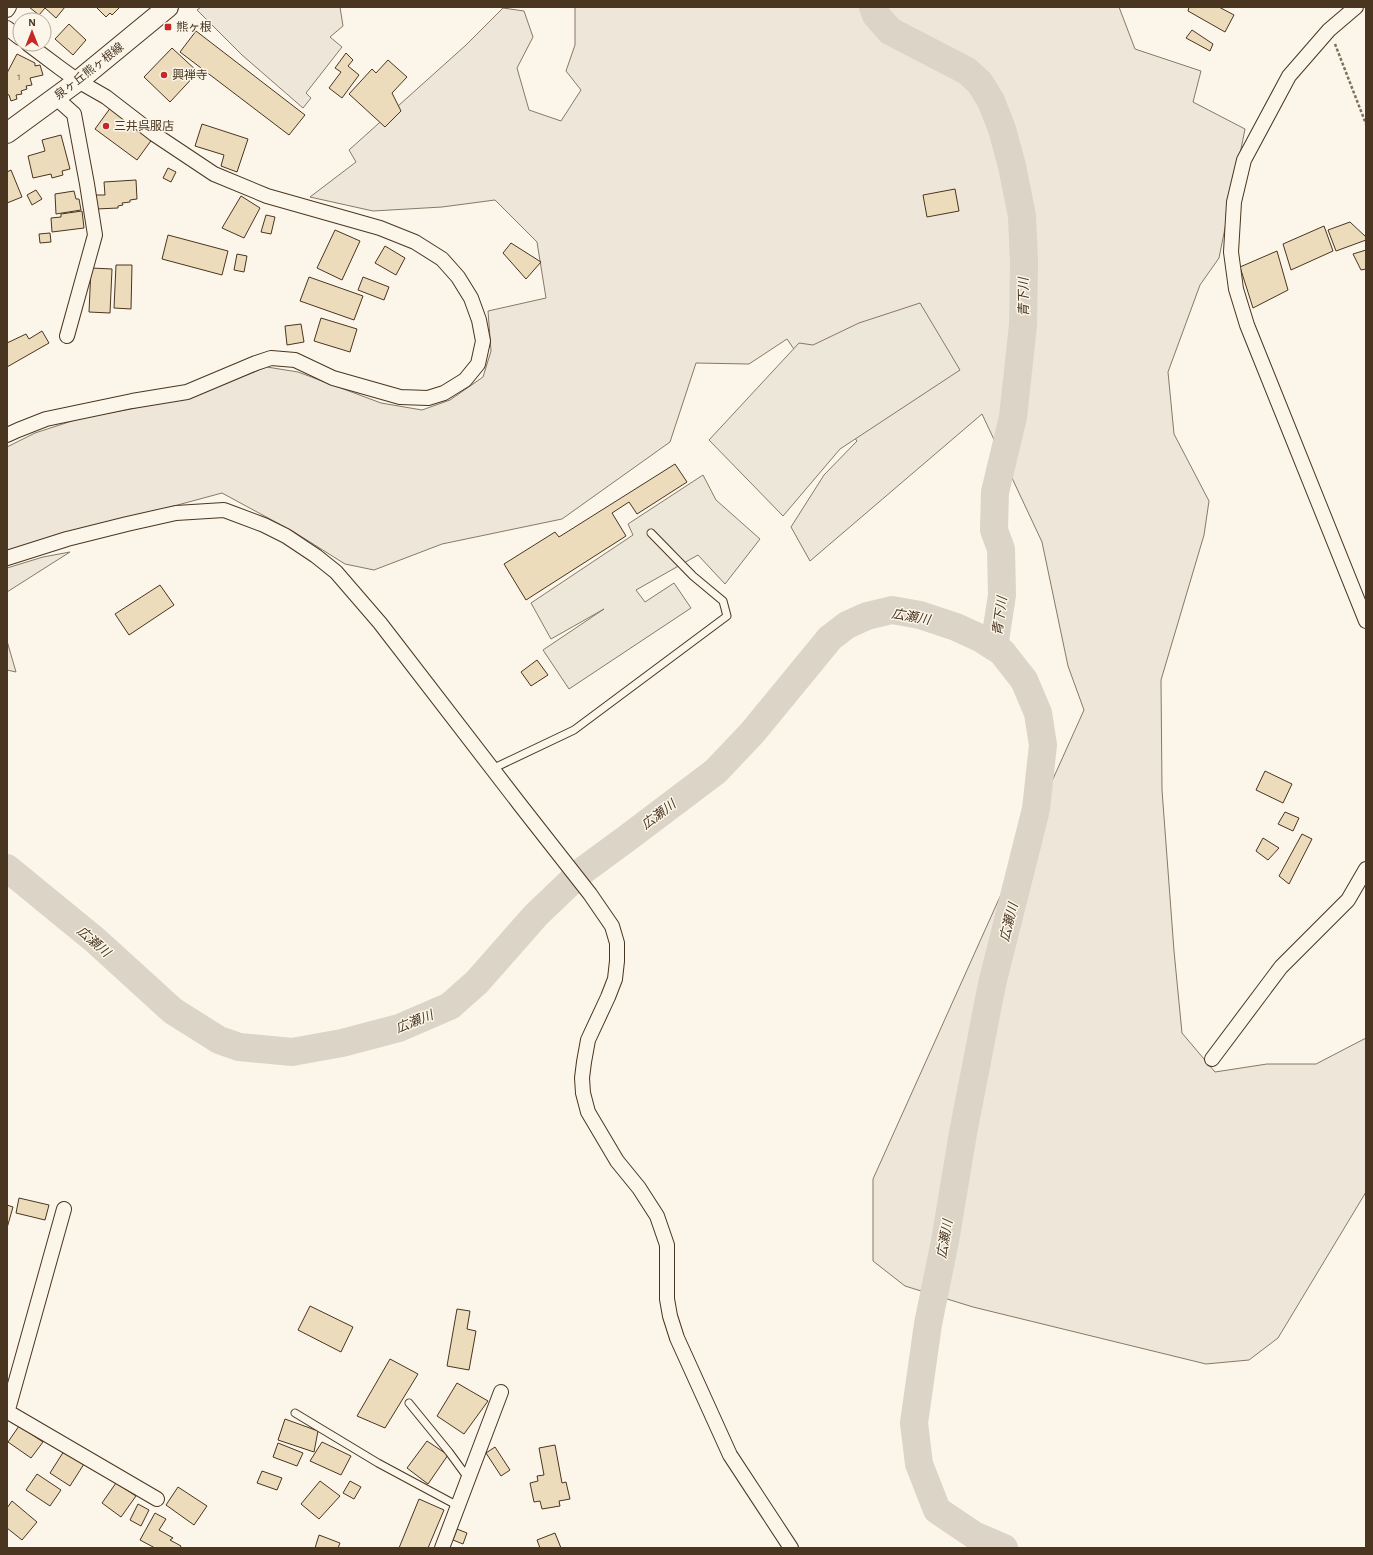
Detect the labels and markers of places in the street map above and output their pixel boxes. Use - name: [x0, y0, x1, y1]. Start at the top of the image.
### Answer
- place label: 熊ヶ根: [176, 20, 212, 33]
- marker: 熊ヶ根: [163, 22, 173, 32]
- place label: 興禅寺: [172, 68, 208, 81]
- marker: 興禅寺: [159, 70, 169, 80]
- place label: 三井呉服店: [114, 119, 174, 132]
- marker: 三井呉服店: [101, 121, 111, 131]

